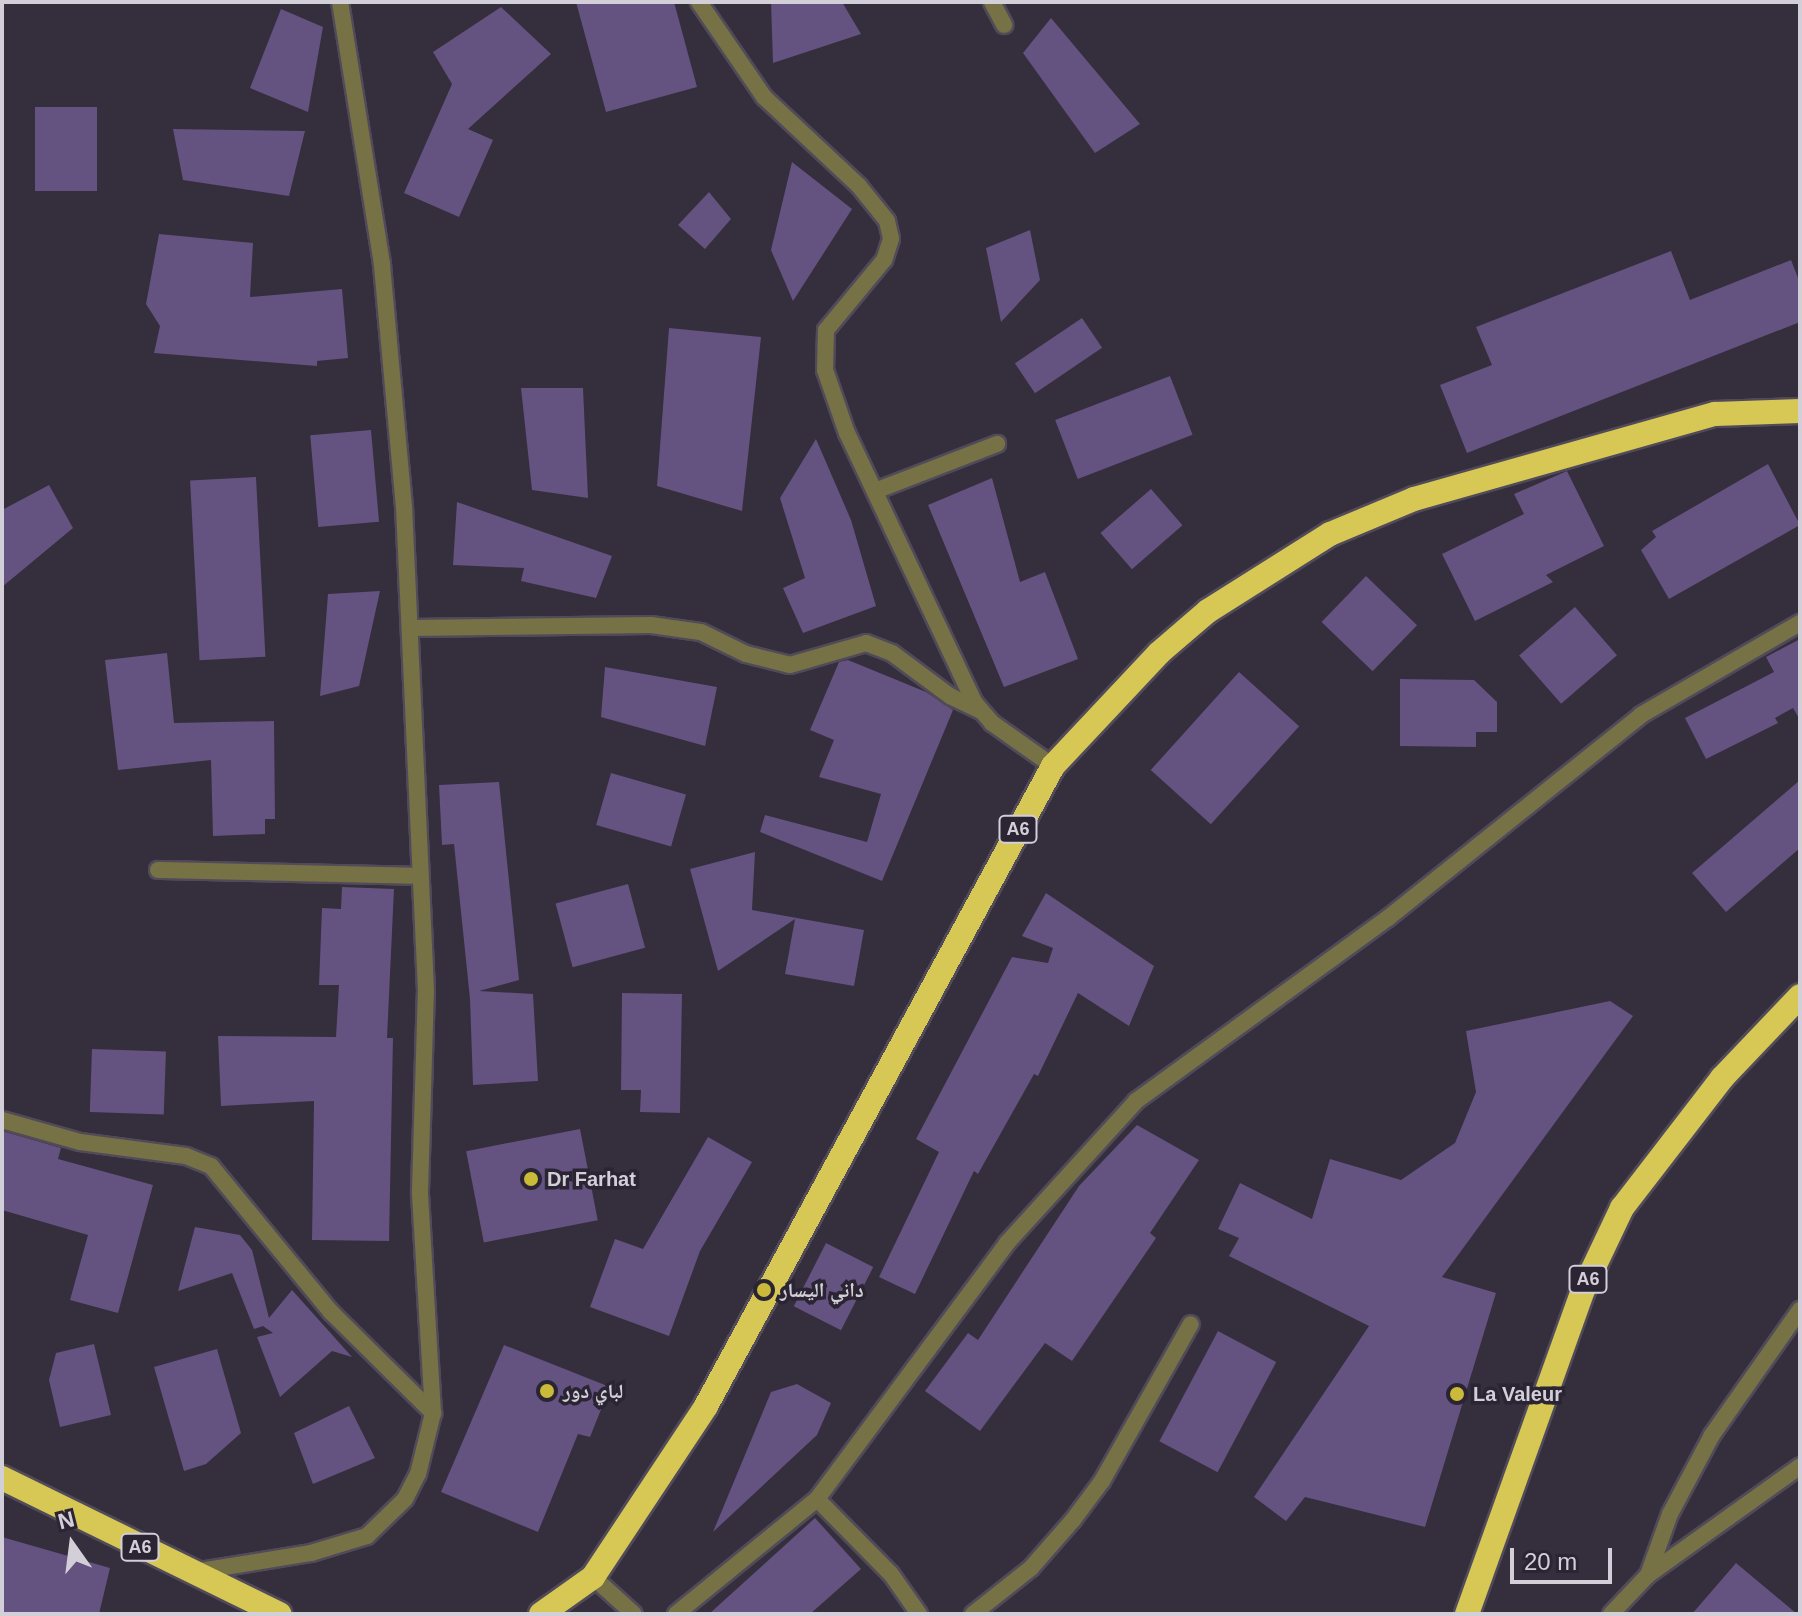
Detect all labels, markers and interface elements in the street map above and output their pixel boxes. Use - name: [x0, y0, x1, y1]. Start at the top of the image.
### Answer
- road number: A6: [998, 815, 1038, 843]
- place label: Dr Farhat: [547, 1167, 636, 1191]
- marker: Dr Farhat: [522, 1170, 540, 1188]
- road number: A6: [1568, 1265, 1608, 1293]
- place label: داني اليسار: [780, 1278, 864, 1302]
- marker: داني اليسار: [755, 1281, 773, 1299]
- place label: لباي دور: [563, 1379, 623, 1403]
- marker: لباي دور: [538, 1382, 556, 1400]
- place label: La Valeur: [1473, 1382, 1562, 1406]
- marker: La Valeur: [1448, 1385, 1466, 1403]
- north arrow: [32, 1504, 112, 1584]
- text: N: [55, 1506, 77, 1534]
- scale bar: [1514, 1532, 1616, 1582]
- road number: A6: [120, 1533, 160, 1561]
- text: 20 m: [1524, 1548, 1577, 1575]

